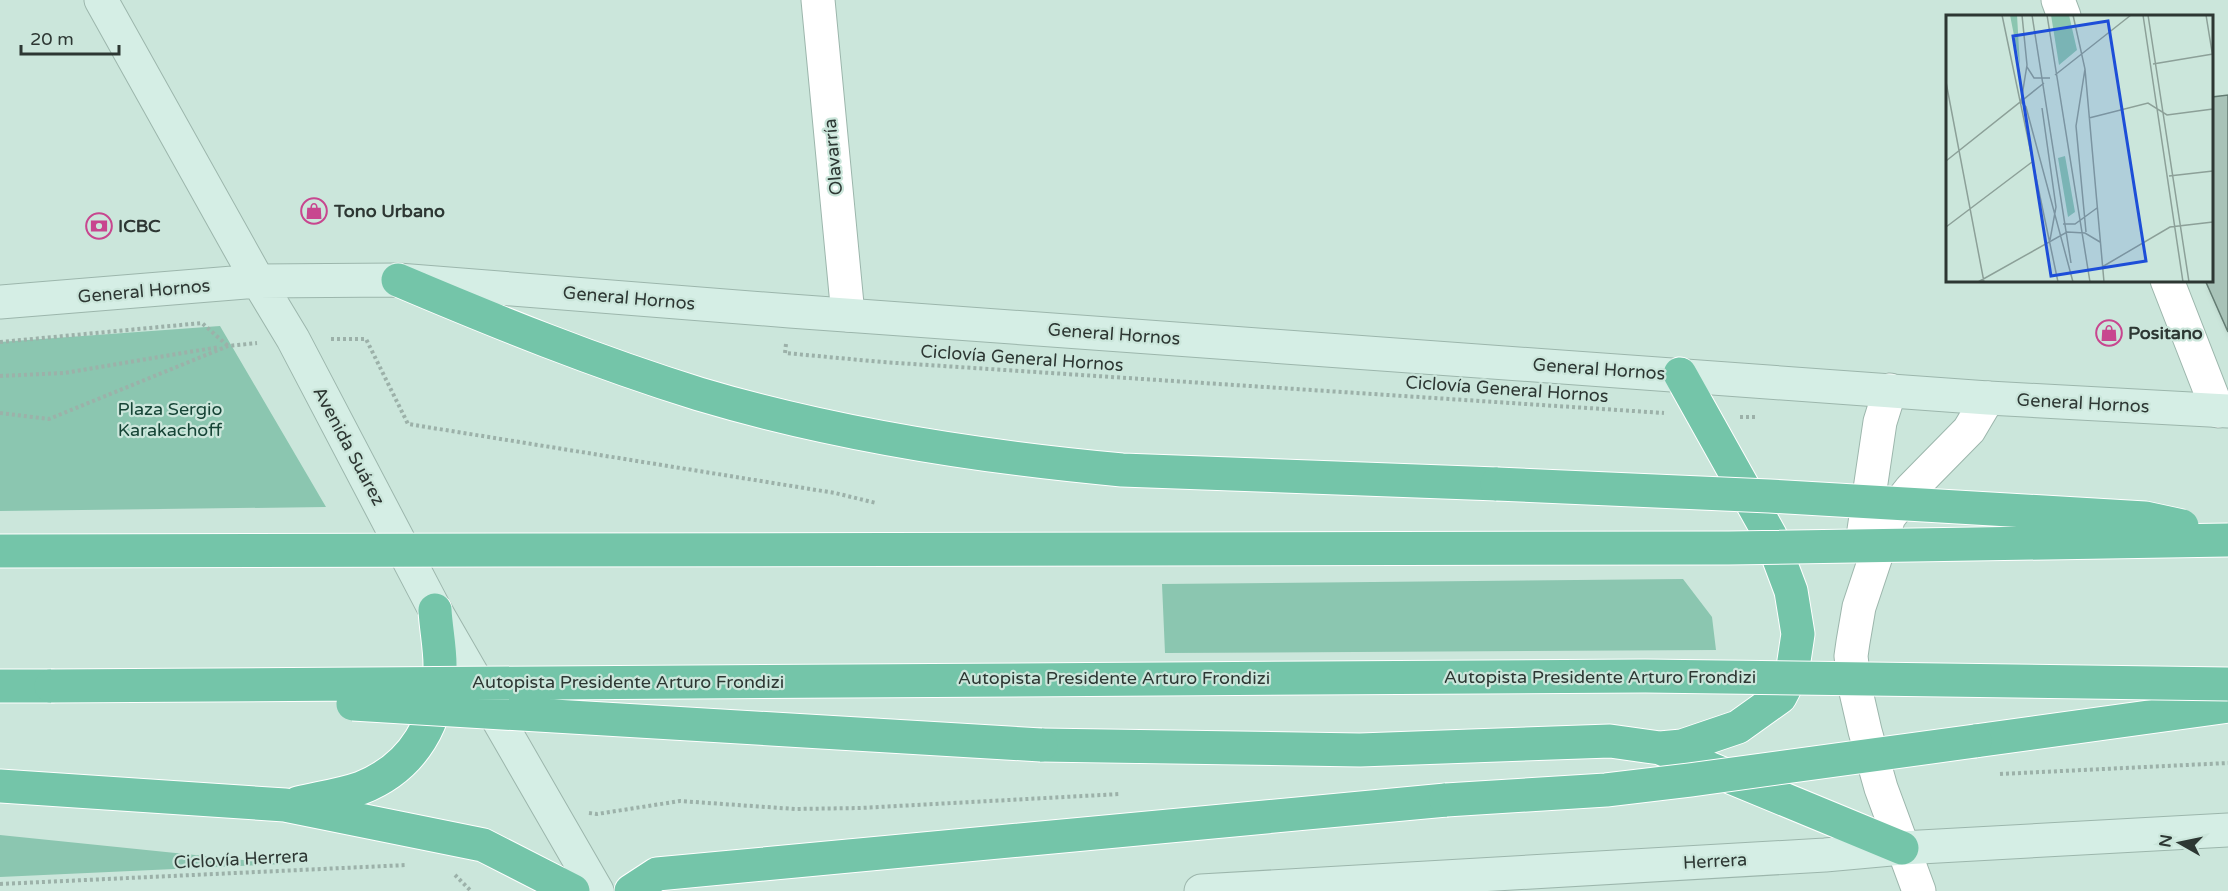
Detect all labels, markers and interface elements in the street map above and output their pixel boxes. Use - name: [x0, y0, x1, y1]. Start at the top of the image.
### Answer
- inset map: [1946, 15, 2213, 282]
- scale bar: [21, 18, 118, 56]
- text: 20 m: [30, 28, 74, 50]
- street label: Olavarría: [819, 118, 847, 196]
- shop icon: Tono Urbano: [299, 196, 329, 226]
- place label: Tono Urbano: [333, 200, 445, 222]
- bank icon: ICBC: [84, 211, 114, 241]
- place label: ICBC: [118, 215, 161, 237]
- street label: General Hornos: [77, 274, 211, 308]
- street label: General Hornos: [562, 281, 696, 315]
- street label: General Hornos: [1047, 318, 1181, 350]
- shop icon: Positano: [2094, 318, 2124, 348]
- place label: Positano: [2128, 322, 2203, 344]
- street label: Ciclovía General Hornos: [920, 340, 1124, 376]
- street label: General Hornos: [1532, 353, 1666, 385]
- street label: Ciclovía General Hornos: [1405, 371, 1609, 407]
- street label: Avenida Suárez: [308, 383, 390, 509]
- street label: General Hornos: [2016, 389, 2150, 417]
- park label: Plaza Sergio Karakachoff: [117, 398, 223, 441]
- street label: Autopista Presidente Arturo Frondizi: [1444, 666, 1756, 688]
- street label: Autopista Presidente Arturo Frondizi: [958, 667, 1270, 689]
- street label: Autopista Presidente Arturo Frondizi: [472, 671, 784, 693]
- north arrow: [2150, 813, 2210, 873]
- text: N: [2155, 833, 2177, 849]
- street label: Ciclovía Herrera: [173, 844, 309, 874]
- street label: Herrera: [1682, 848, 1748, 874]

